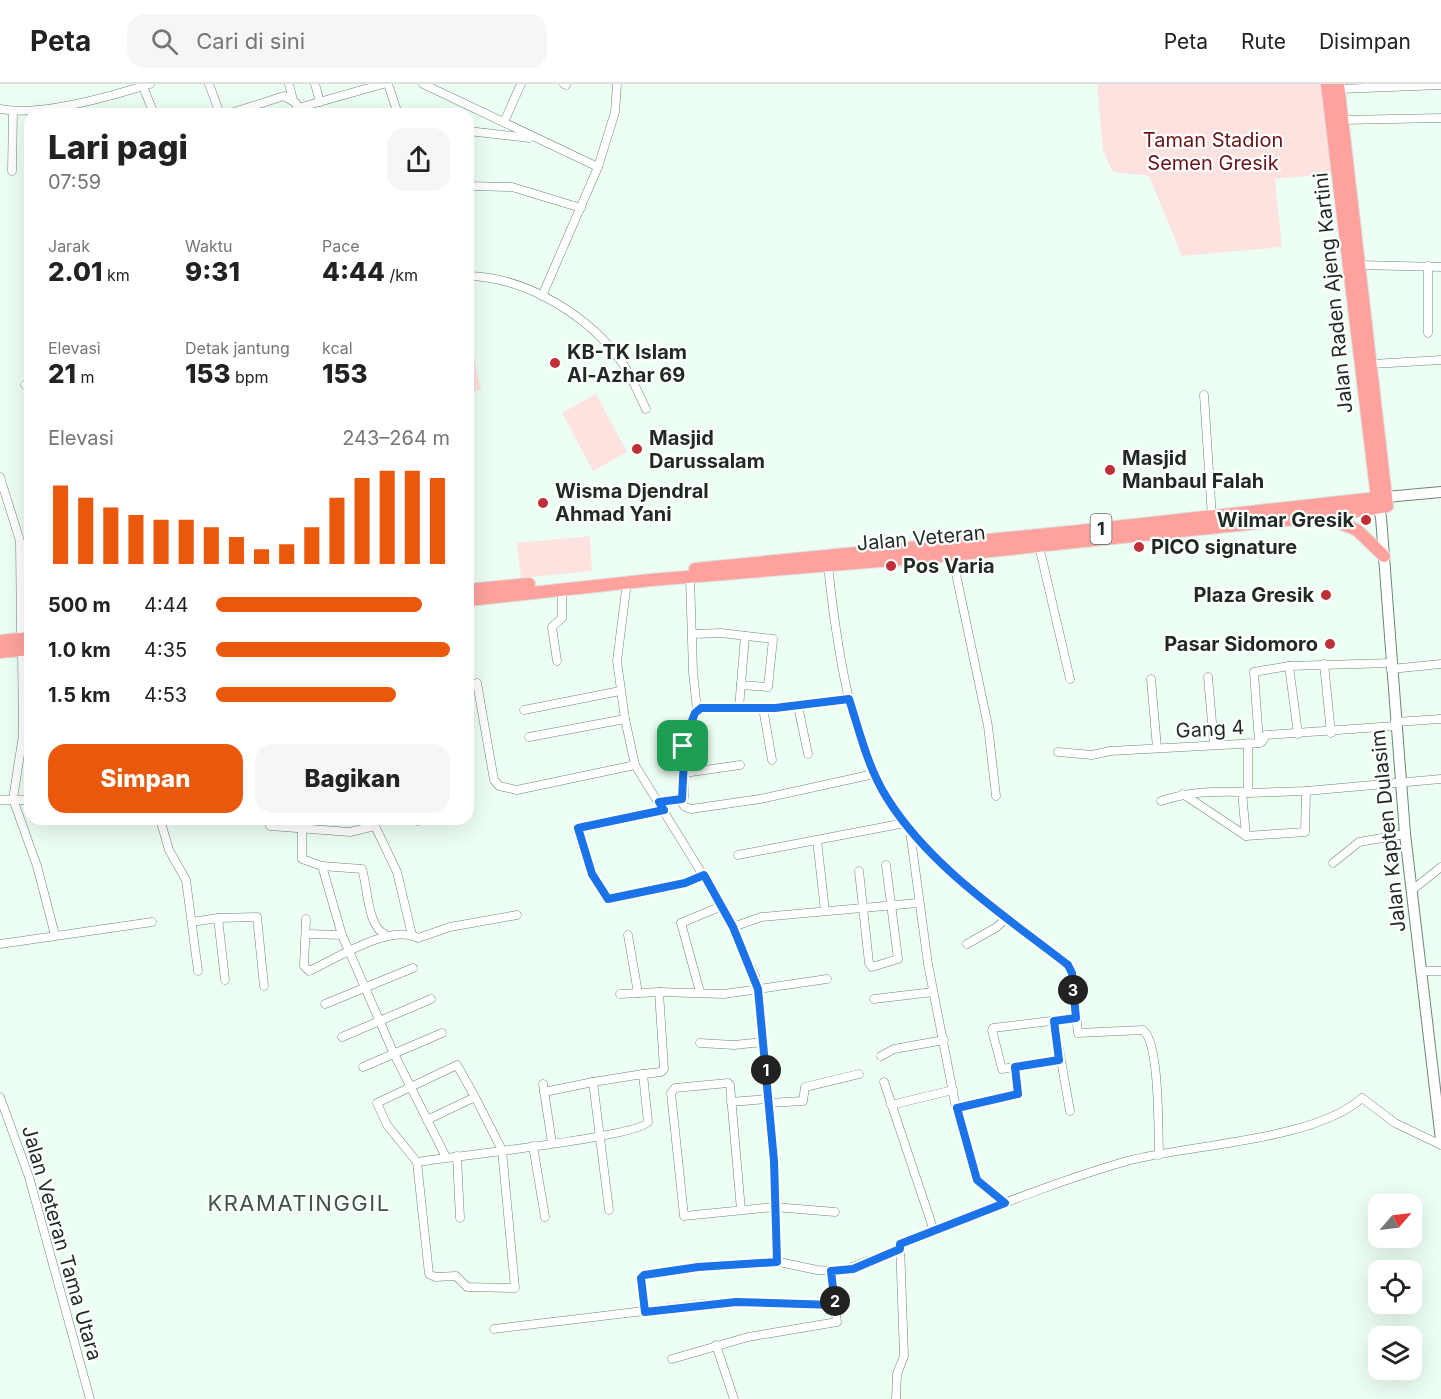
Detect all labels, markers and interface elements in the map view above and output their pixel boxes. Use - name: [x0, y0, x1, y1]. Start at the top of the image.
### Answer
- search box: [127, 14, 547, 68]
- text: Peta: [30, 24, 91, 58]
- icon: search: [148, 25, 181, 58]
- text: Cari di sini: [196, 28, 305, 54]
- text: Peta: [1164, 29, 1208, 54]
- text: Rute: [1241, 29, 1286, 54]
- text: Disimpan: [1319, 29, 1411, 54]
- text: Lari pagi: [48, 127, 188, 167]
- button: share: [387, 128, 450, 191]
- park label: Taman Stadion Semen Gresik: [1143, 128, 1283, 175]
- text: 07:59: [48, 170, 101, 194]
- street label: Jalan Raden Ajeng Kartini: [1308, 171, 1358, 415]
- text: Jarak: [48, 236, 90, 256]
- text: Waktu: [185, 236, 232, 256]
- text: Pace: [322, 236, 360, 256]
- text: 2.01: [48, 256, 102, 287]
- text: 9:31: [185, 256, 240, 287]
- text: 4:44: [322, 256, 385, 287]
- text: km: [102, 265, 130, 285]
- text: /km: [385, 265, 418, 285]
- text: Elevasi: [48, 338, 101, 358]
- text: Detak jantung: [185, 338, 290, 358]
- text: kcal: [322, 338, 353, 358]
- place label: KB-TK Islam Al-Azhar 69: [567, 340, 687, 387]
- marker: KB-TK Islam Al-Azhar 69: [548, 356, 562, 370]
- text: 21: [48, 358, 76, 389]
- text: 153: [185, 358, 231, 389]
- text: 153: [322, 358, 368, 389]
- text: m: [76, 367, 95, 387]
- text: bpm: [231, 367, 269, 387]
- text: Elevasi: [48, 426, 114, 450]
- text: 243–264 m: [342, 426, 450, 450]
- place label: Masjid Darussalam: [649, 426, 765, 473]
- marker: Masjid Darussalam: [630, 442, 644, 456]
- place label: Masjid Manbaul Falah: [1122, 446, 1264, 493]
- marker: Masjid Manbaul Falah: [1103, 463, 1117, 477]
- place label: Wisma Djendral Ahmad Yani: [555, 479, 709, 526]
- marker: Wisma Djendral Ahmad Yani: [536, 496, 550, 510]
- place label: Wilmar Gresik: [1217, 508, 1354, 532]
- marker: Wilmar Gresik: [1359, 513, 1373, 527]
- road number: 1: [1090, 514, 1112, 544]
- street label: Jalan Veteran: [856, 520, 986, 556]
- place label: PICO signature: [1151, 535, 1297, 559]
- marker: PICO signature: [1132, 540, 1146, 554]
- place label: Pos Varia: [903, 554, 995, 578]
- marker: Pos Varia: [884, 559, 898, 573]
- place label: Plaza Gresik: [1193, 583, 1314, 607]
- marker: Plaza Gresik: [1319, 588, 1333, 602]
- text: 500 m: [48, 593, 111, 617]
- text: 4:44: [144, 593, 189, 617]
- place label: Pasar Sidomoro: [1164, 632, 1318, 656]
- marker: Pasar Sidomoro: [1323, 637, 1337, 651]
- text: 1.0 km: [48, 638, 111, 662]
- text: 4:35: [144, 638, 187, 662]
- text: 1.5 km: [48, 683, 111, 707]
- text: 4:53: [144, 683, 187, 707]
- street label: Gang 4: [1175, 715, 1245, 743]
- pin: [657, 720, 708, 771]
- street label: Jalan Kapten Dulasim: [1365, 728, 1411, 934]
- icon: arrive: [666, 729, 699, 762]
- button: Simpan: [48, 744, 243, 813]
- button: Bagikan: [255, 744, 450, 813]
- pin: 3: [1058, 975, 1088, 1005]
- text: 3: [1068, 980, 1078, 1000]
- pin: 1: [751, 1055, 781, 1085]
- text: 1: [763, 1060, 769, 1080]
- street label: Jalan Veteran Tama Utara: [17, 1123, 107, 1363]
- district label: KRAMATINGGIL: [207, 1190, 391, 1216]
- north arrow: [1368, 1194, 1422, 1248]
- map controls: [1368, 1194, 1422, 1380]
- button: locate: [1368, 1260, 1422, 1314]
- pin: 2: [820, 1286, 850, 1316]
- text: 2: [830, 1291, 840, 1311]
- button: layers: [1368, 1326, 1422, 1380]

